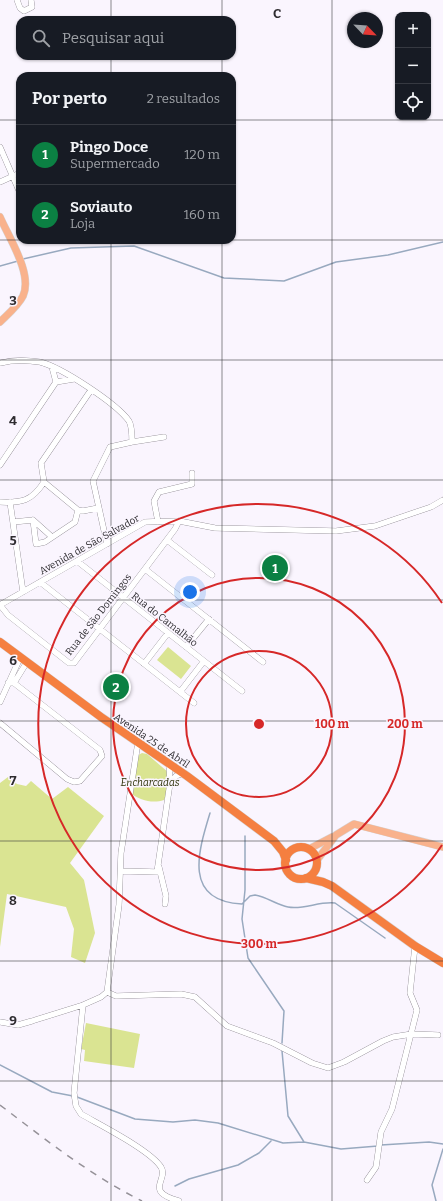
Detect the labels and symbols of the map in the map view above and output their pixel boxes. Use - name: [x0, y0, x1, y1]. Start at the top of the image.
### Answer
- text: C: [273, 6, 281, 21]
- north arrow: [347, 12, 383, 48]
- text: 3: [9, 293, 17, 308]
- text: 4: [9, 413, 17, 428]
- street label: Avenida de São Salvador: [37, 512, 142, 577]
- text: 5: [9, 533, 17, 548]
- pin: 1: [262, 553, 288, 583]
- street label: Rua de São Domingos: [63, 571, 134, 658]
- your location: [180, 582, 200, 602]
- street label: Rua do Camalhão: [129, 590, 200, 650]
- text: 6: [9, 653, 17, 668]
- pin: 2: [103, 672, 129, 702]
- street label: Avenida 25 de Abril: [111, 711, 192, 771]
- centre of rings: [252, 717, 266, 731]
- text: 100 m: [315, 717, 350, 731]
- text: 200 m: [387, 717, 423, 731]
- text: 7: [10, 773, 17, 788]
- park label: Encharcadas: [120, 777, 180, 789]
- text: 8: [9, 893, 17, 908]
- text: 300 m: [241, 937, 277, 951]
- text: 9: [9, 1013, 17, 1028]

